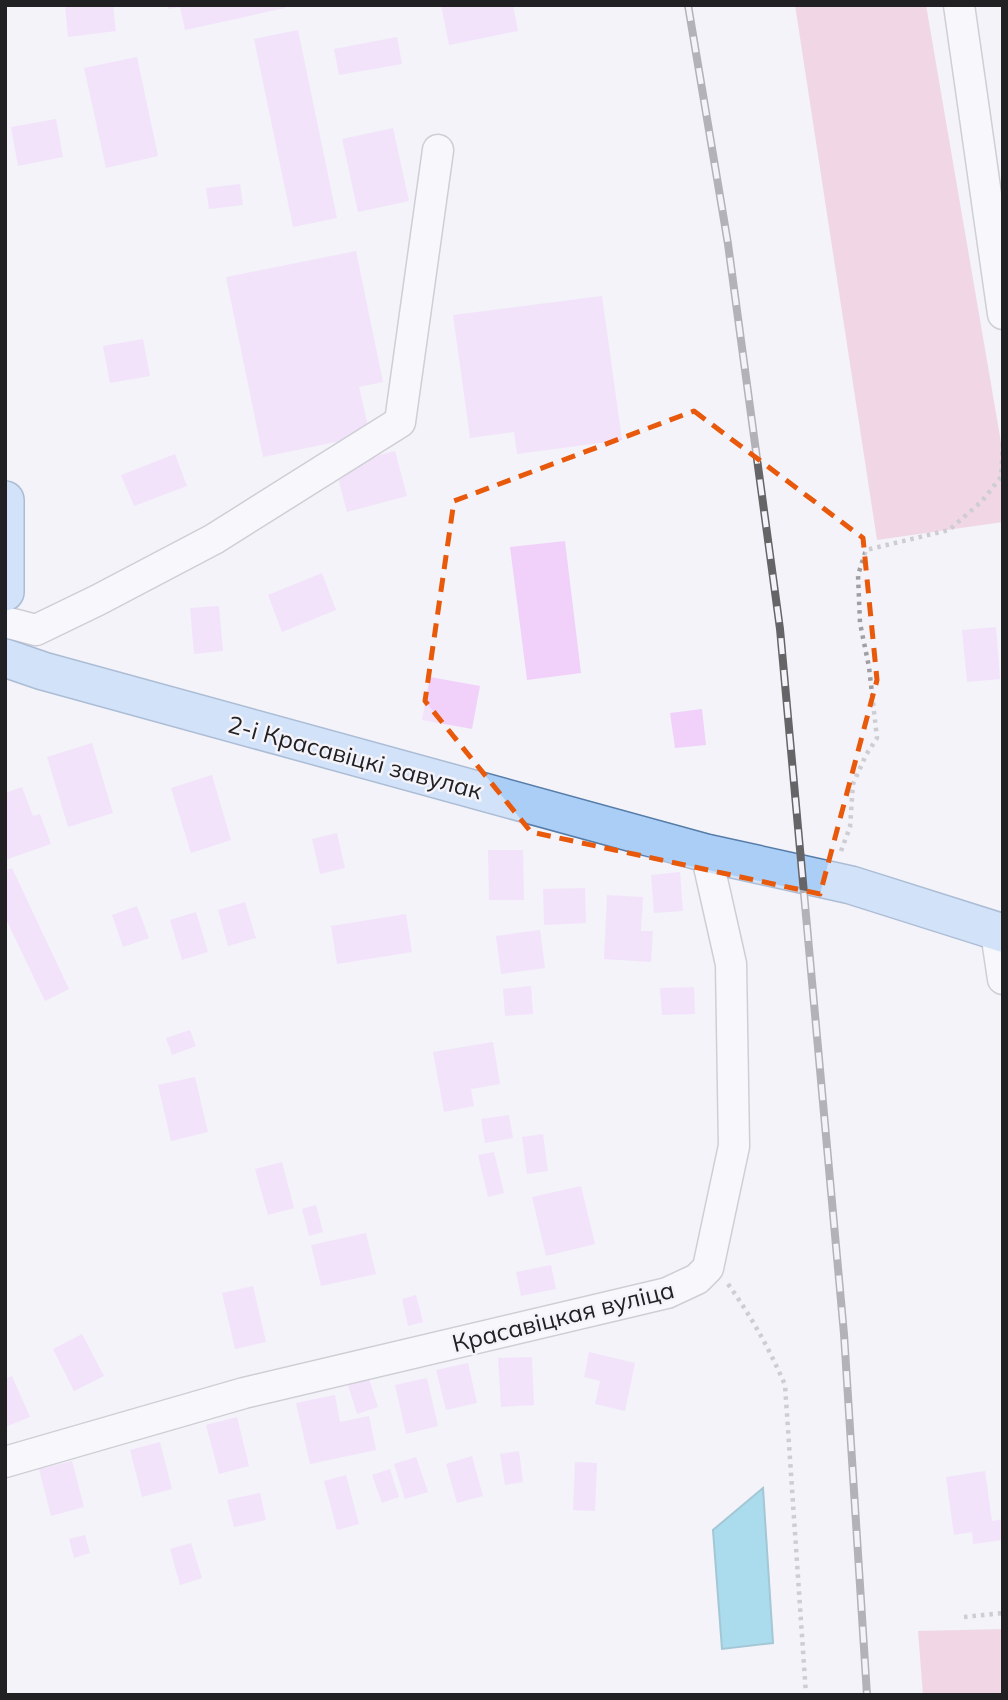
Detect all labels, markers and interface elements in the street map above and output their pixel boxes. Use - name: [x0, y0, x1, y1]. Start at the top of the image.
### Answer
- street label: 2-і Красавіцкі завулак: [225, 709, 485, 805]
- street label: Красавіцкая вуліца: [449, 1274, 677, 1358]

